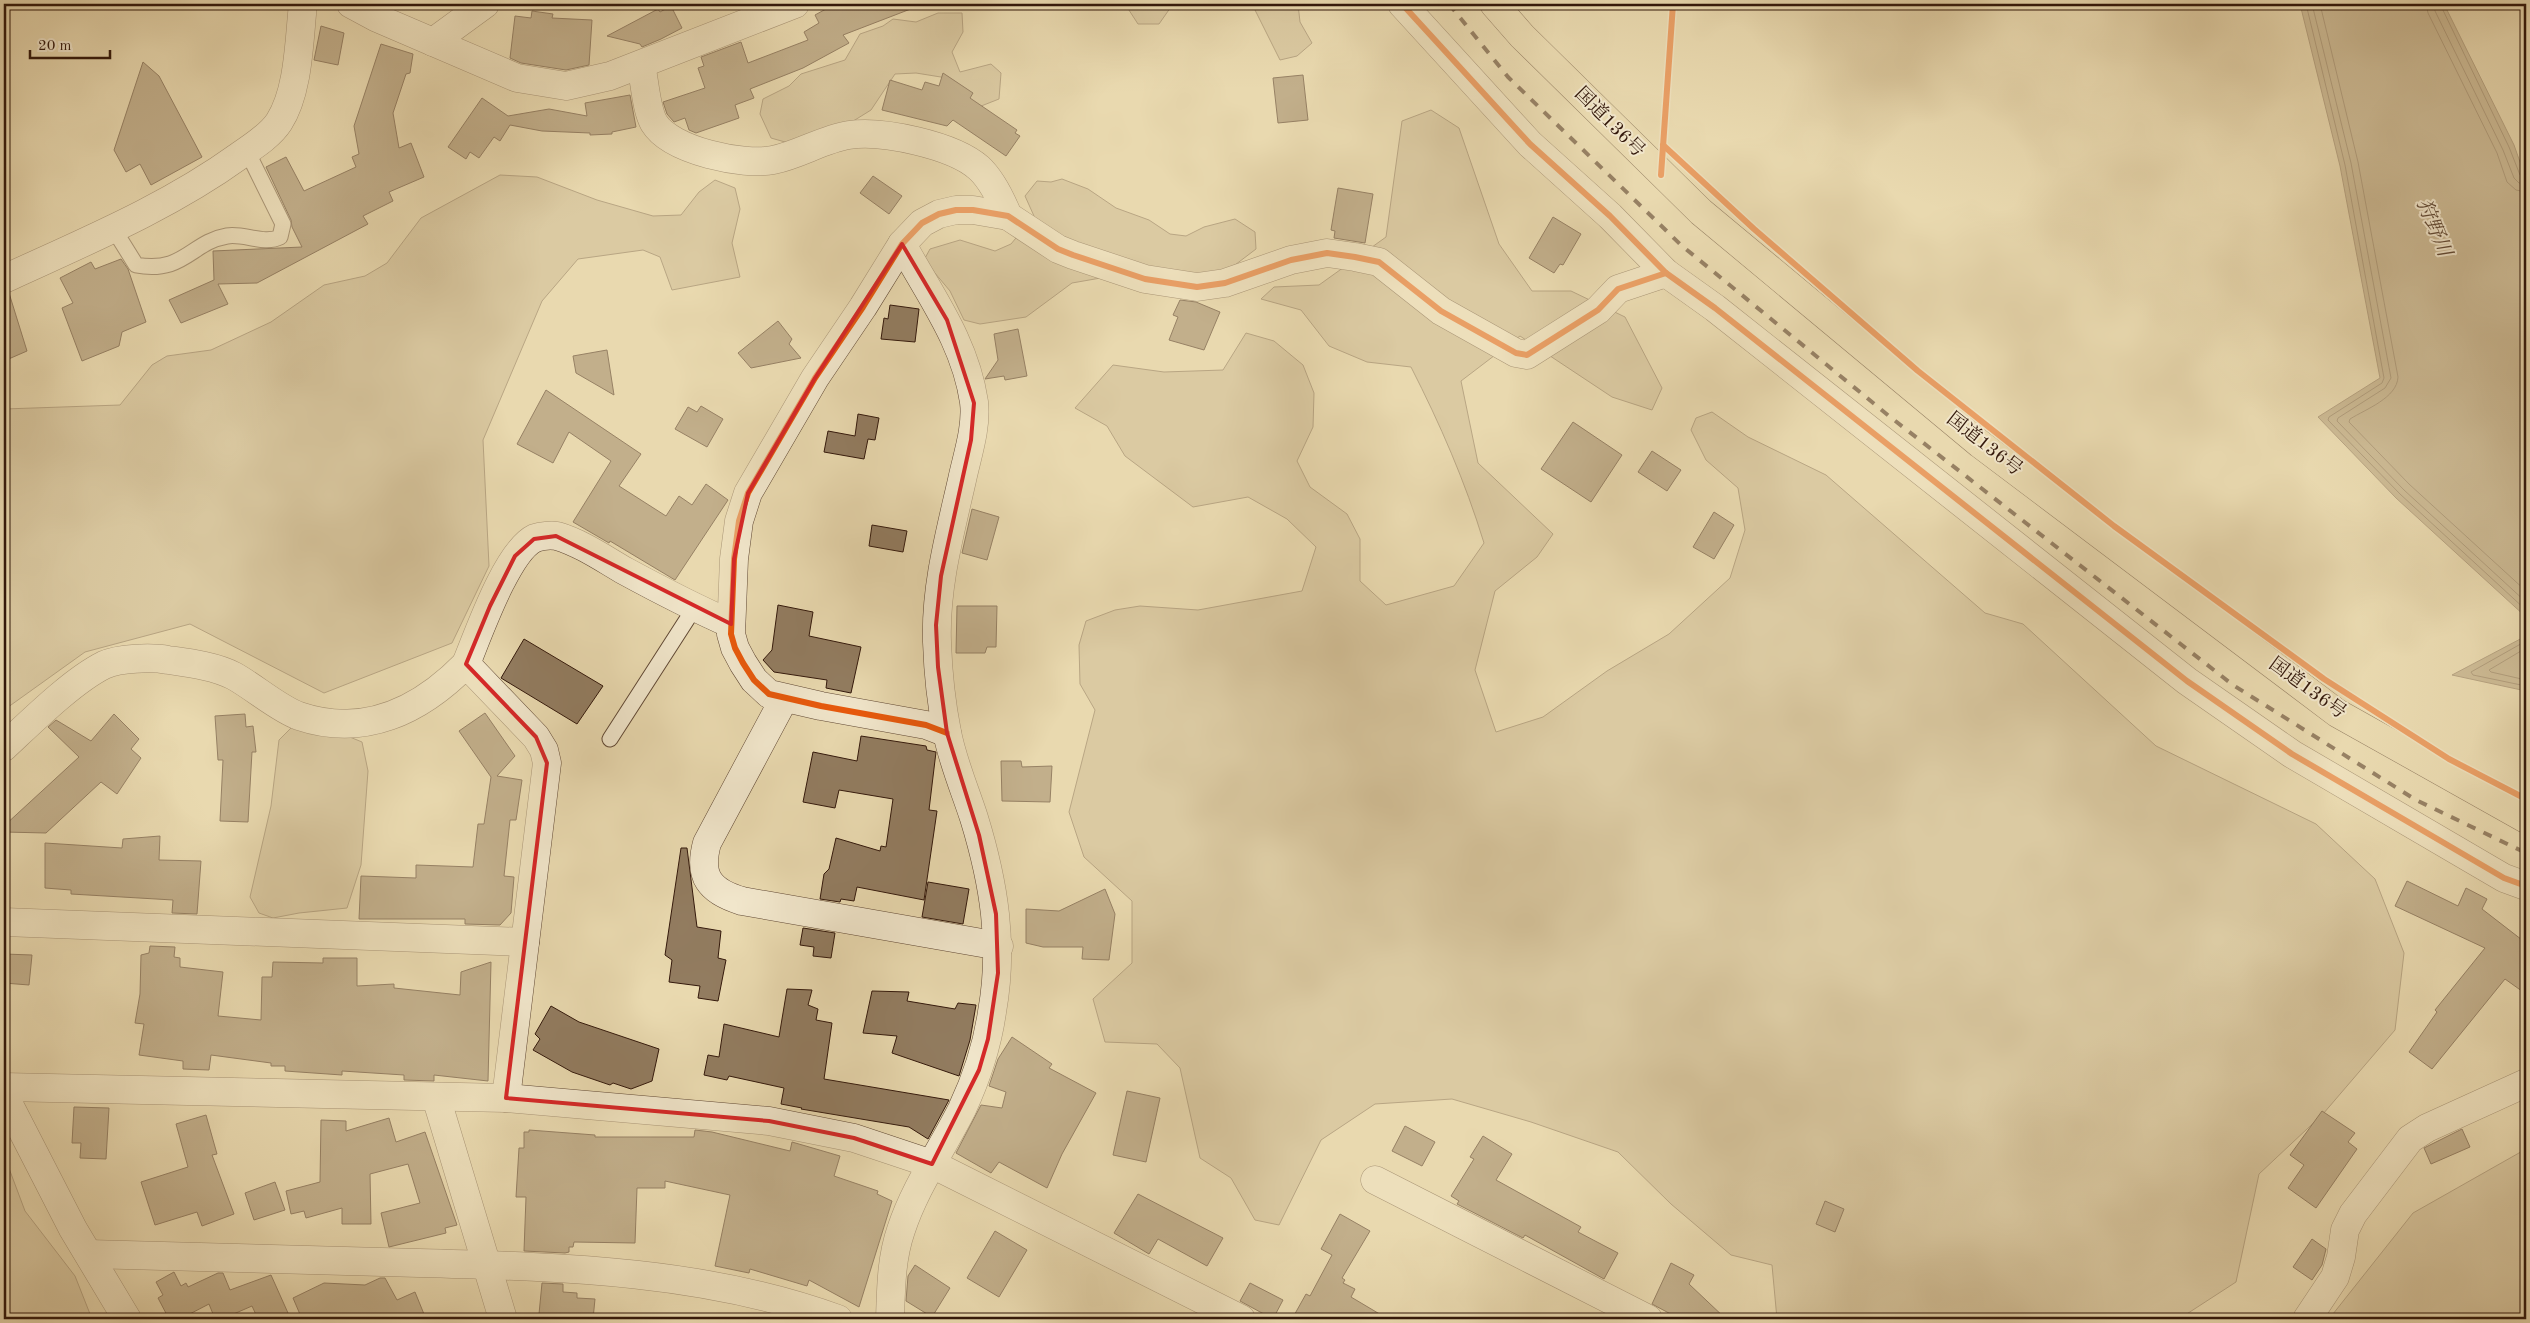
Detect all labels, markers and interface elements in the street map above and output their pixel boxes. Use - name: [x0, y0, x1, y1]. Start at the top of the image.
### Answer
- scale bar: [30, 28, 110, 60]
- text: 20 m: [38, 39, 72, 54]
- street label: 国道136号: [1570, 83, 1649, 162]
- water label: 狩野川: [2412, 196, 2457, 261]
- street label: 国道136号: [1943, 408, 2027, 480]
- street label: 国道136号: [2265, 653, 2350, 723]

